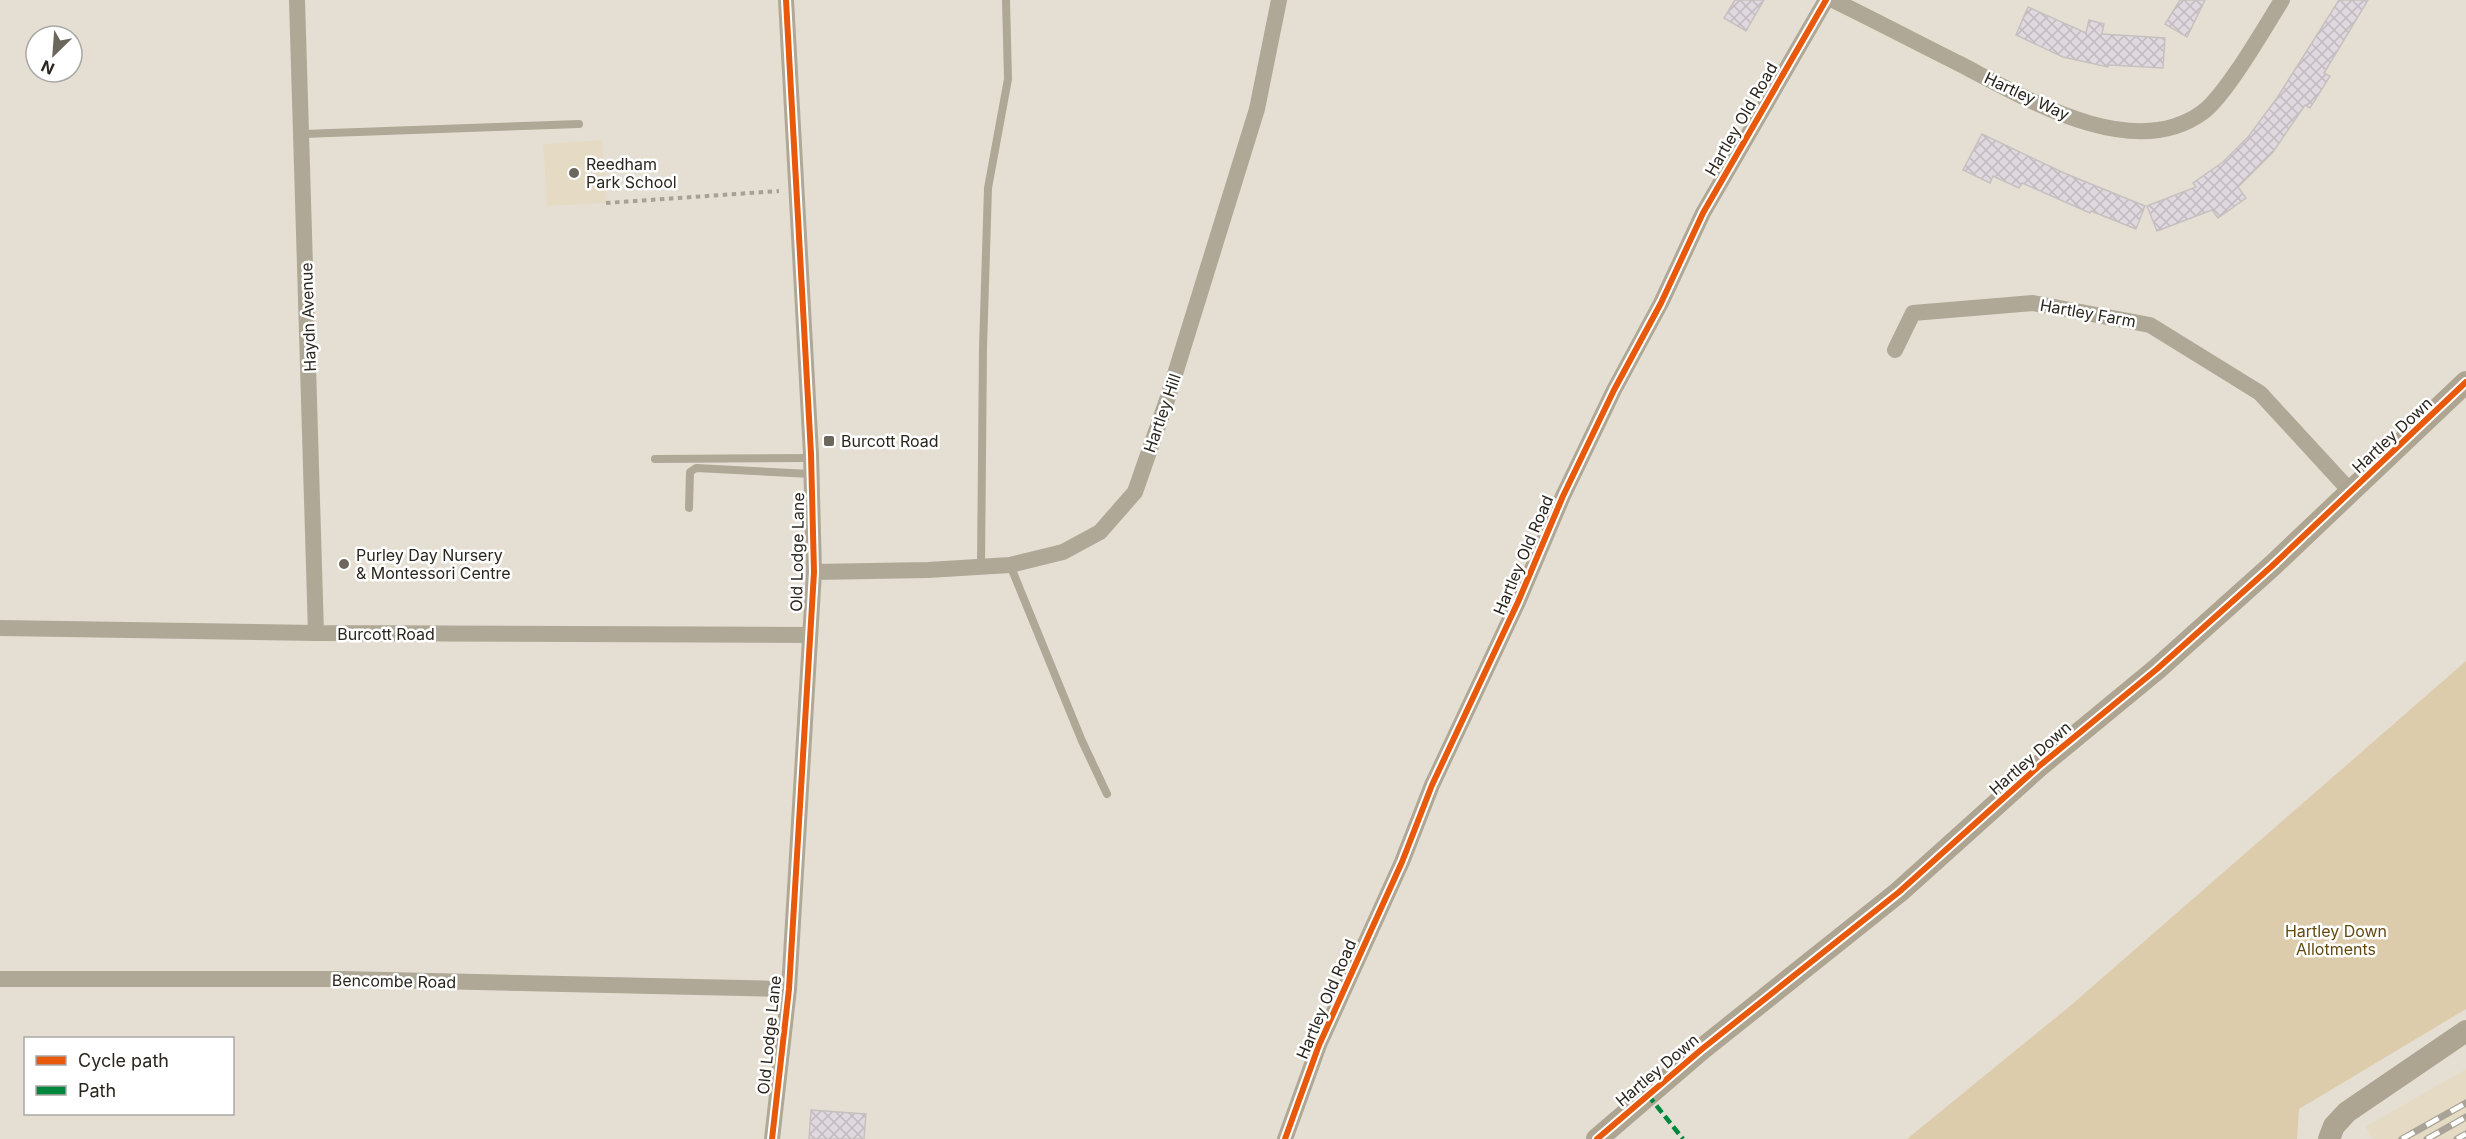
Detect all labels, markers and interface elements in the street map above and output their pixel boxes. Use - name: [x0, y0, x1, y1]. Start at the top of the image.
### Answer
- north arrow: [24, 24, 84, 84]
- text: N: [38, 56, 57, 79]
- street label: Hartley Old Road: [1700, 59, 1782, 179]
- street label: Hartley Way: [1981, 68, 2073, 124]
- place label: Reedham Park School: [586, 154, 677, 192]
- marker: Reedham Park School: [567, 166, 581, 180]
- street label: Haydn Avenue: [296, 262, 320, 372]
- street label: Hartley Farm: [2038, 295, 2138, 331]
- street label: Hartley Hill: [1139, 371, 1185, 455]
- street label: Hartley Down: [2348, 393, 2436, 477]
- place label: Burcott Road: [841, 431, 939, 451]
- marker: Burcott Road: [822, 434, 836, 448]
- street label: Old Lodge Lane: [786, 492, 808, 612]
- street label: Hartley Old Road: [1489, 492, 1557, 618]
- place label: Purley Day Nursery & Montessori Centre: [356, 545, 511, 583]
- marker: Purley Day Nursery & Montessori Centre: [337, 557, 351, 571]
- street label: Burcott Road: [337, 624, 435, 644]
- street label: Hartley Down: [1985, 717, 2075, 799]
- park label: Hartley Down Allotments: [2285, 921, 2387, 959]
- street label: Hartley Old Road: [1292, 936, 1360, 1062]
- street label: Bencombe Road: [332, 970, 456, 992]
- street label: Old Lodge Lane: [753, 975, 785, 1095]
- street label: Hartley Down: [1611, 1030, 1703, 1110]
- legend: [24, 1037, 234, 1115]
- text: Cycle path: [78, 1050, 169, 1071]
- text: Path: [78, 1080, 116, 1101]

